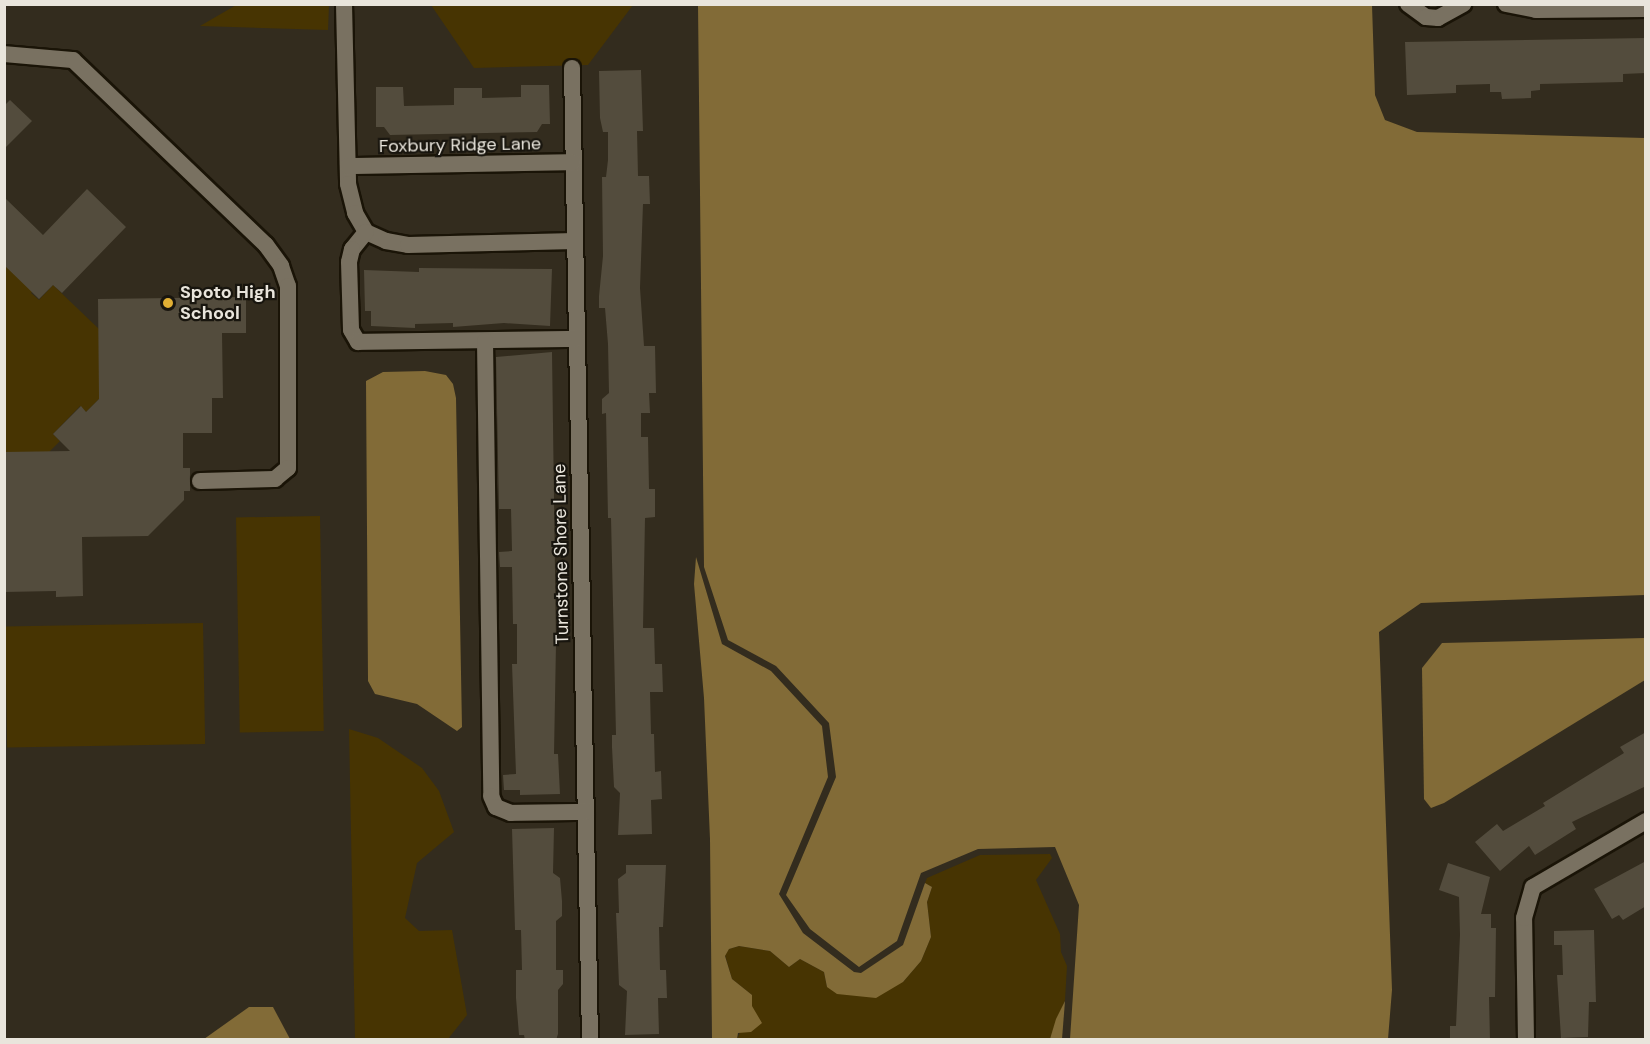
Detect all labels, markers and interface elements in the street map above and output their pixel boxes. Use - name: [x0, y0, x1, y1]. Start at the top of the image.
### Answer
- street label: Foxbury Ridge Lane: [379, 133, 541, 157]
- place label: Spoto High School: [180, 282, 276, 324]
- marker: Spoto High School: [161, 296, 175, 310]
- street label: Turnstone Shore Lane: [549, 464, 573, 644]

